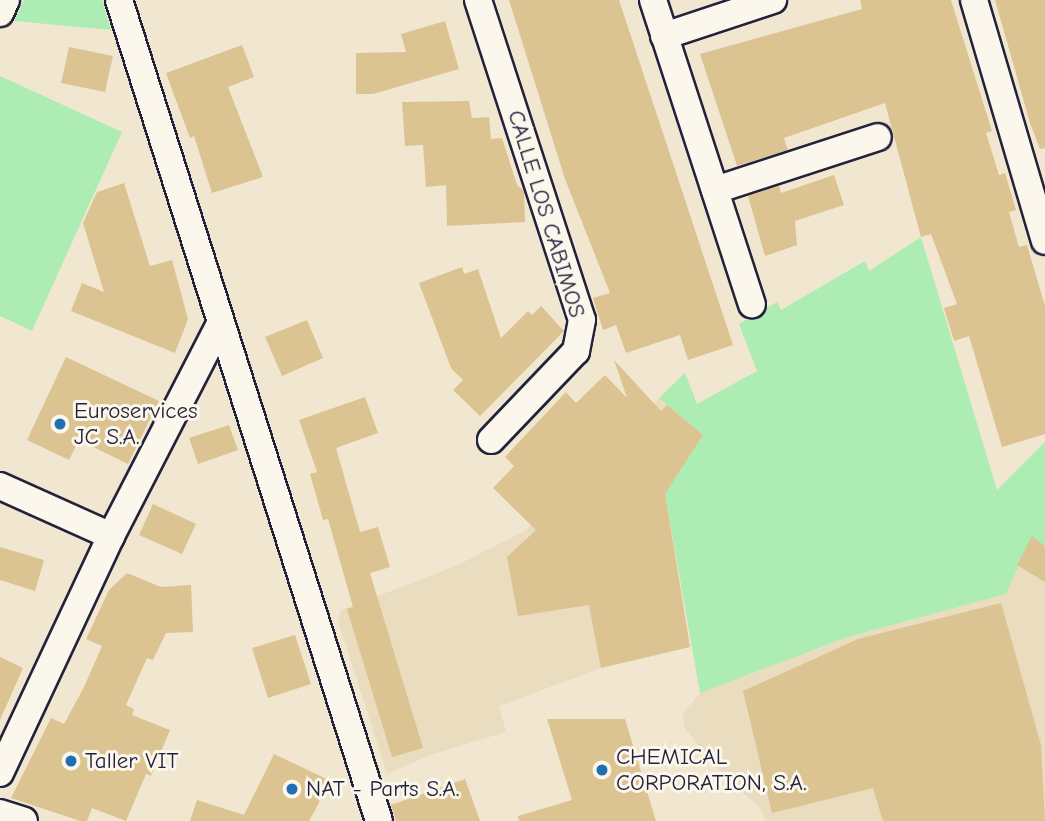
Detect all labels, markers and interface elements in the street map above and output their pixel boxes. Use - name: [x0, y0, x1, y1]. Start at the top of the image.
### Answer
- street label: CALLE LOS CABIMOS: [501, 107, 591, 321]
- place label: Euroservices JC S.A.: [74, 397, 198, 451]
- marker: Euroservices JC S.A.: [52, 416, 68, 432]
- place label: CHEMICAL CORPORATION, S.A.: [616, 743, 806, 797]
- place label: Taller VIT: [85, 747, 178, 775]
- marker: Taller VIT: [63, 753, 79, 769]
- marker: CHEMICAL CORPORATION, S.A.: [594, 762, 610, 778]
- place label: NAT - Parts S.A.: [306, 775, 459, 803]
- marker: NAT - Parts S.A.: [284, 781, 300, 797]

